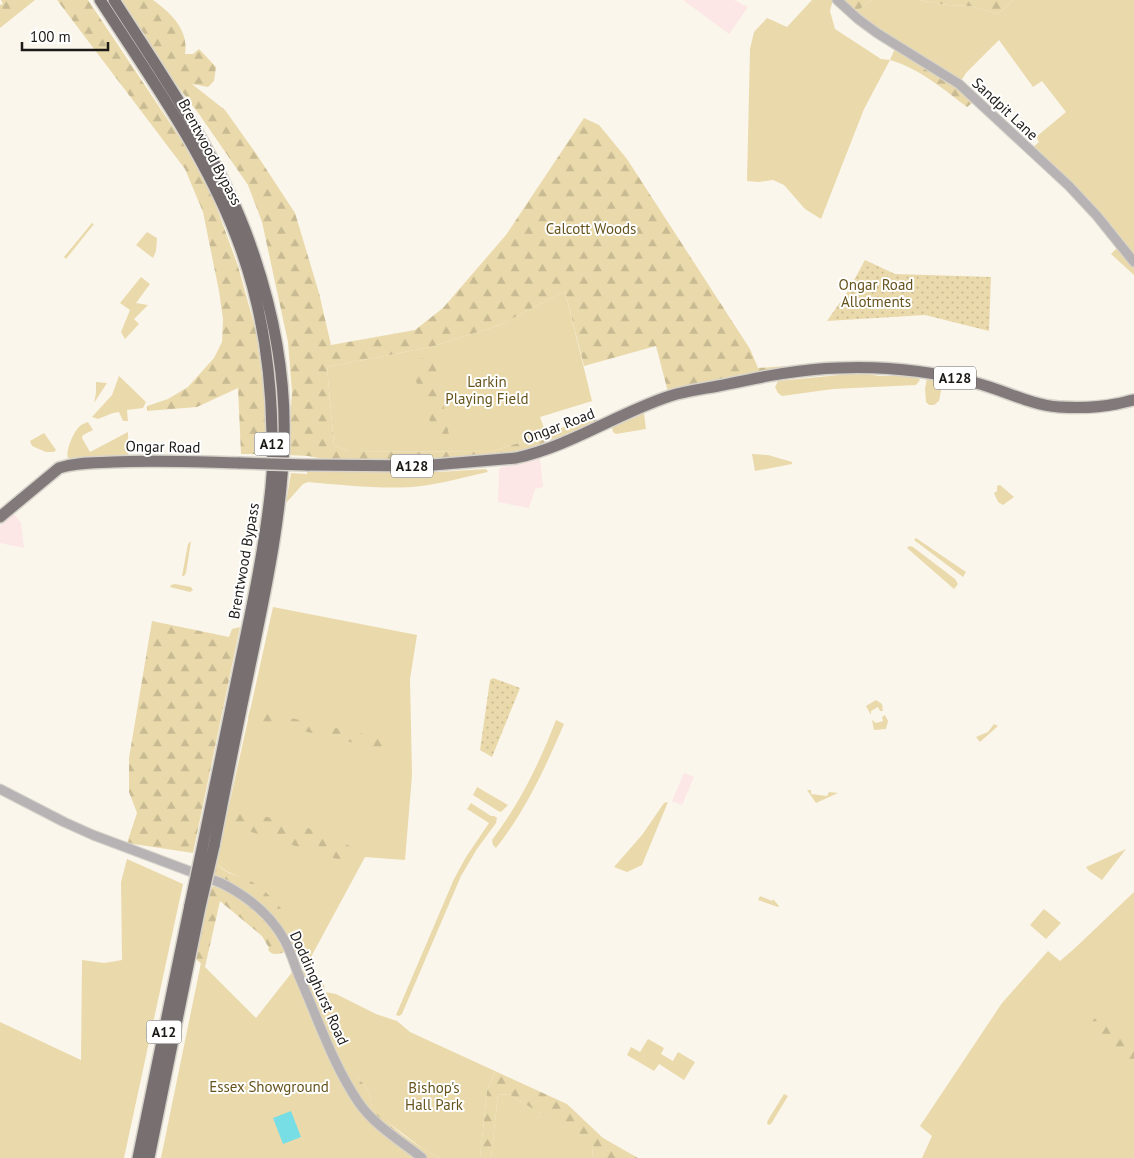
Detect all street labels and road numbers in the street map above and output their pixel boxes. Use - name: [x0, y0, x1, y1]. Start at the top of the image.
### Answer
- street label: Sandpit Lane: [968, 73, 1042, 144]
- street label: Brentwood Bypass: [174, 95, 246, 208]
- road number: A128: [934, 366, 976, 389]
- street label: Ongar Road: [520, 403, 597, 448]
- road number: A12: [254, 432, 290, 456]
- street label: Ongar Road: [125, 436, 201, 457]
- road number: A128: [391, 454, 433, 478]
- street label: Brentwood Bypass: [224, 501, 263, 621]
- street label: Doddinghurst Road: [286, 928, 353, 1048]
- road number: A12: [146, 1020, 182, 1044]

